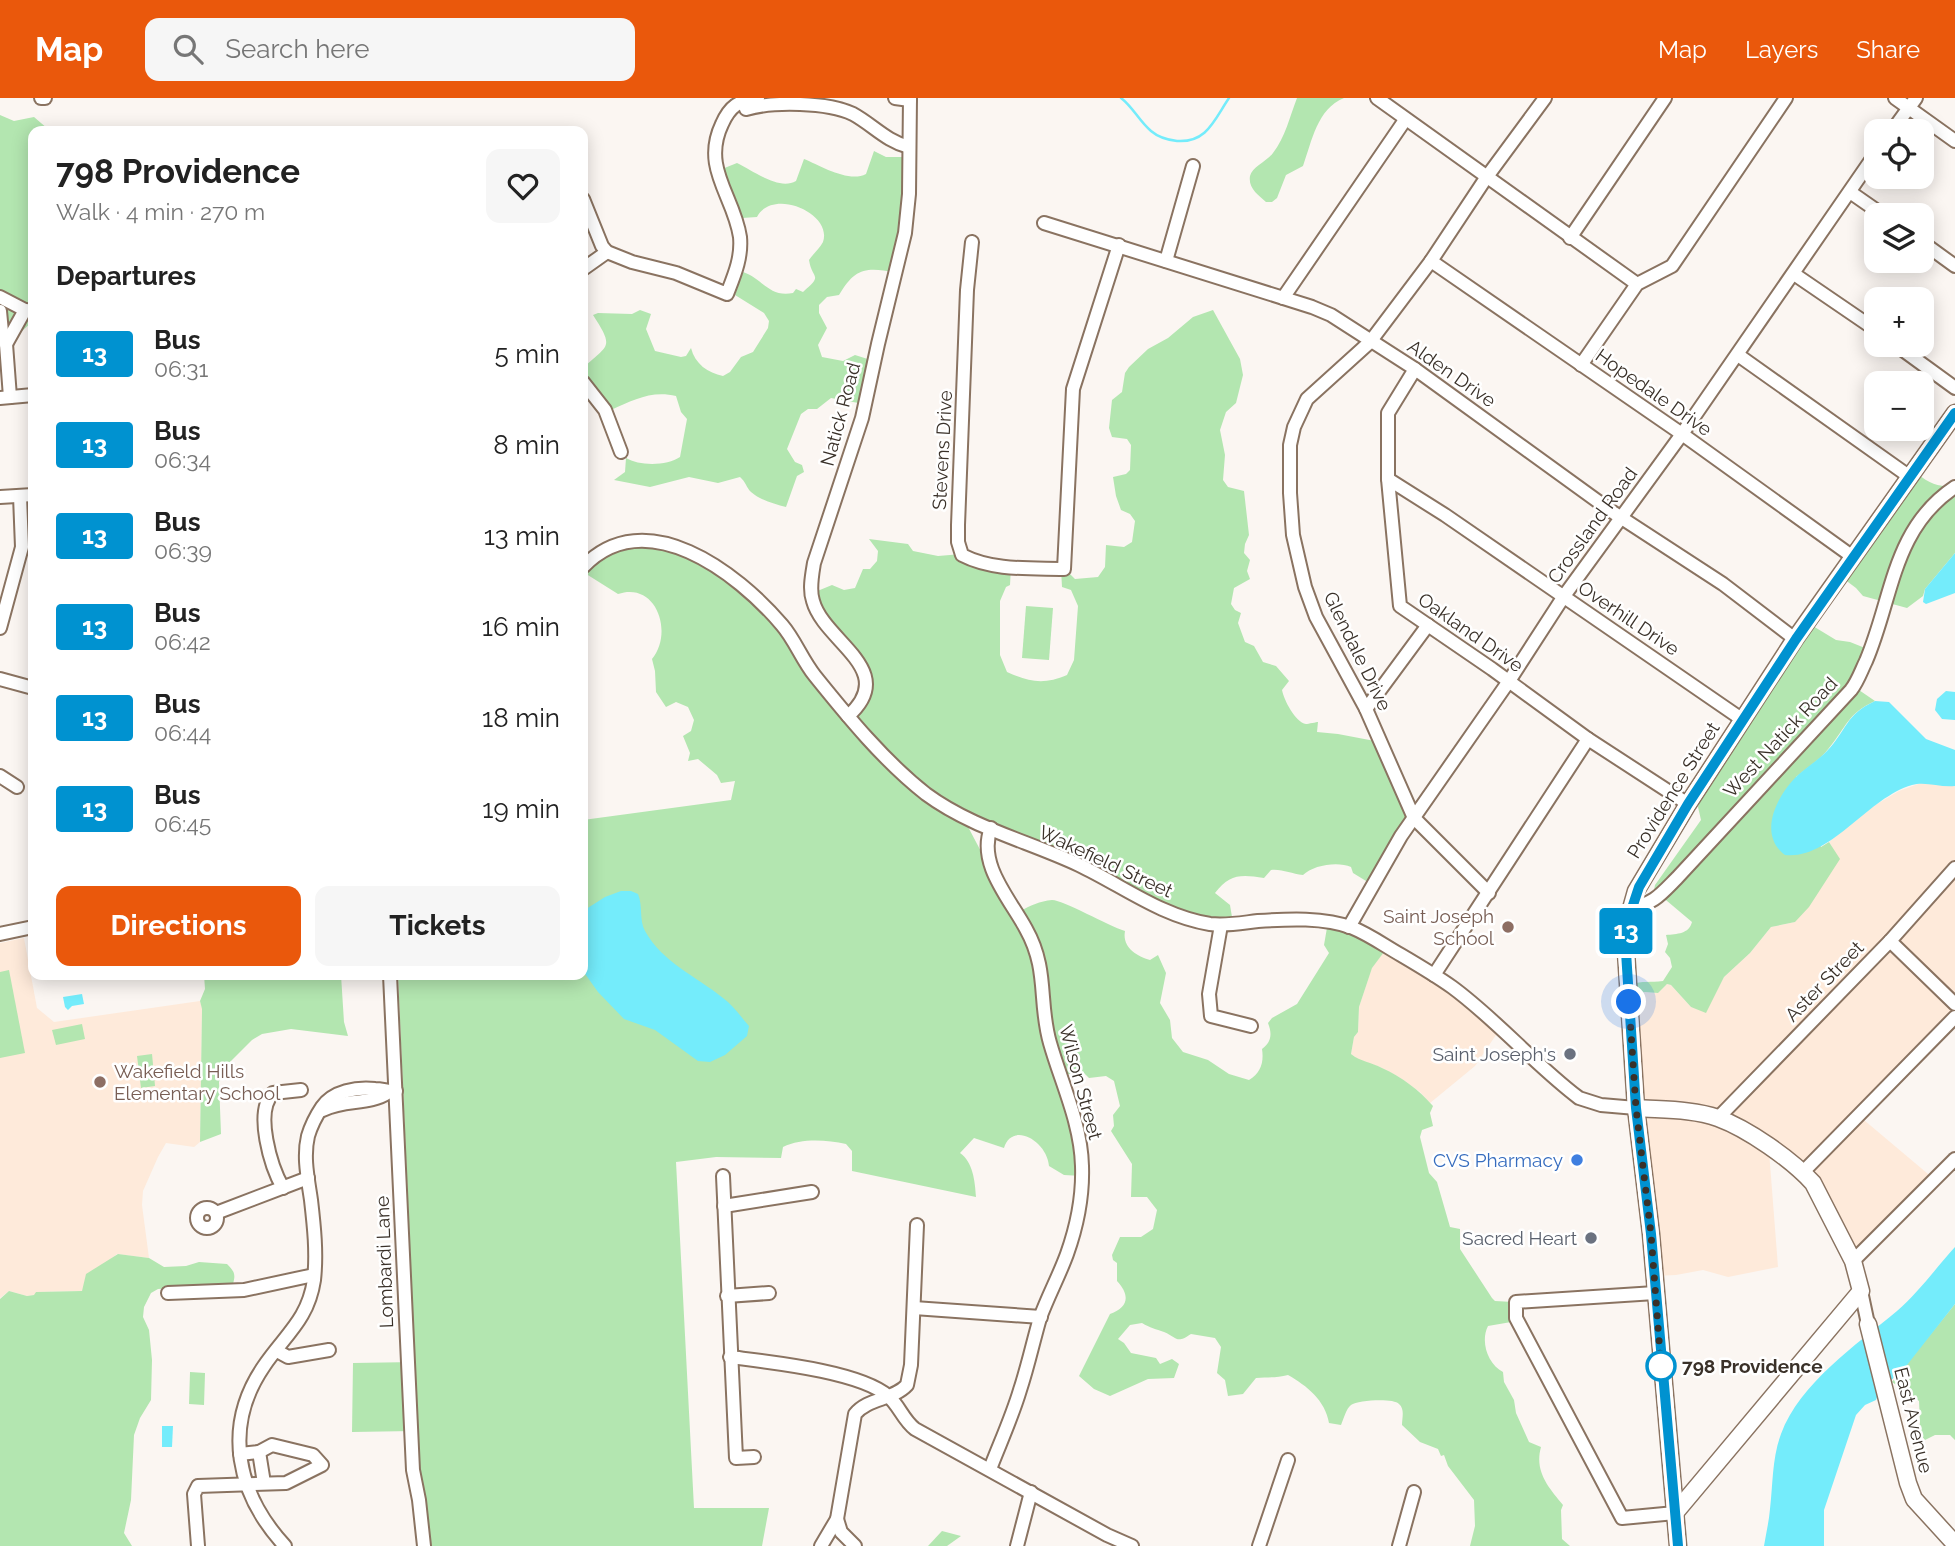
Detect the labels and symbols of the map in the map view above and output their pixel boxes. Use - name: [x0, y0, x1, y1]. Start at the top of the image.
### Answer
- street label: Alden Drive: [1404, 335, 1500, 411]
- street label: Hopedale Drive: [1592, 344, 1716, 440]
- street label: Natick Road: [816, 360, 864, 468]
- street label: Stevens Drive: [928, 390, 956, 510]
- street label: Crossland Road: [1543, 463, 1641, 587]
- street label: Overhill Drive: [1574, 576, 1684, 660]
- street label: Glendale Drive: [1320, 588, 1396, 714]
- street label: Oakland Drive: [1414, 588, 1528, 676]
- street label: West Natick Road: [1719, 672, 1841, 802]
- street label: Providence Street: [1622, 717, 1724, 862]
- street label: Wakefield Street: [1036, 820, 1177, 902]
- place label: Saint Joseph School: [1383, 905, 1495, 949]
- line badge: 13: [1594, 908, 1658, 954]
- marker: Saint Joseph School: [1500, 919, 1516, 935]
- street label: Aster Street: [1780, 936, 1868, 1026]
- your location: [1611, 984, 1646, 1019]
- street label: Wilson Street: [1055, 1022, 1107, 1143]
- place label: Saint Joseph's: [1432, 1043, 1556, 1065]
- marker: Saint Joseph's: [1562, 1046, 1578, 1062]
- place label: Wakefield Hills Elementary School: [114, 1060, 281, 1104]
- marker: Wakefield Hills Elementary School: [92, 1074, 108, 1090]
- place label: CVS Pharmacy: [1433, 1149, 1563, 1171]
- marker: CVS Pharmacy: [1569, 1152, 1585, 1168]
- street label: Lombardi Lane: [371, 1195, 397, 1329]
- place label: Sacred Heart: [1462, 1227, 1578, 1249]
- marker: Sacred Heart: [1583, 1230, 1599, 1246]
- marker: 798 Providence: [1646, 1351, 1676, 1381]
- place label: 798 Providence: [1682, 1355, 1823, 1377]
- street label: East Avenue: [1890, 1365, 1938, 1475]

